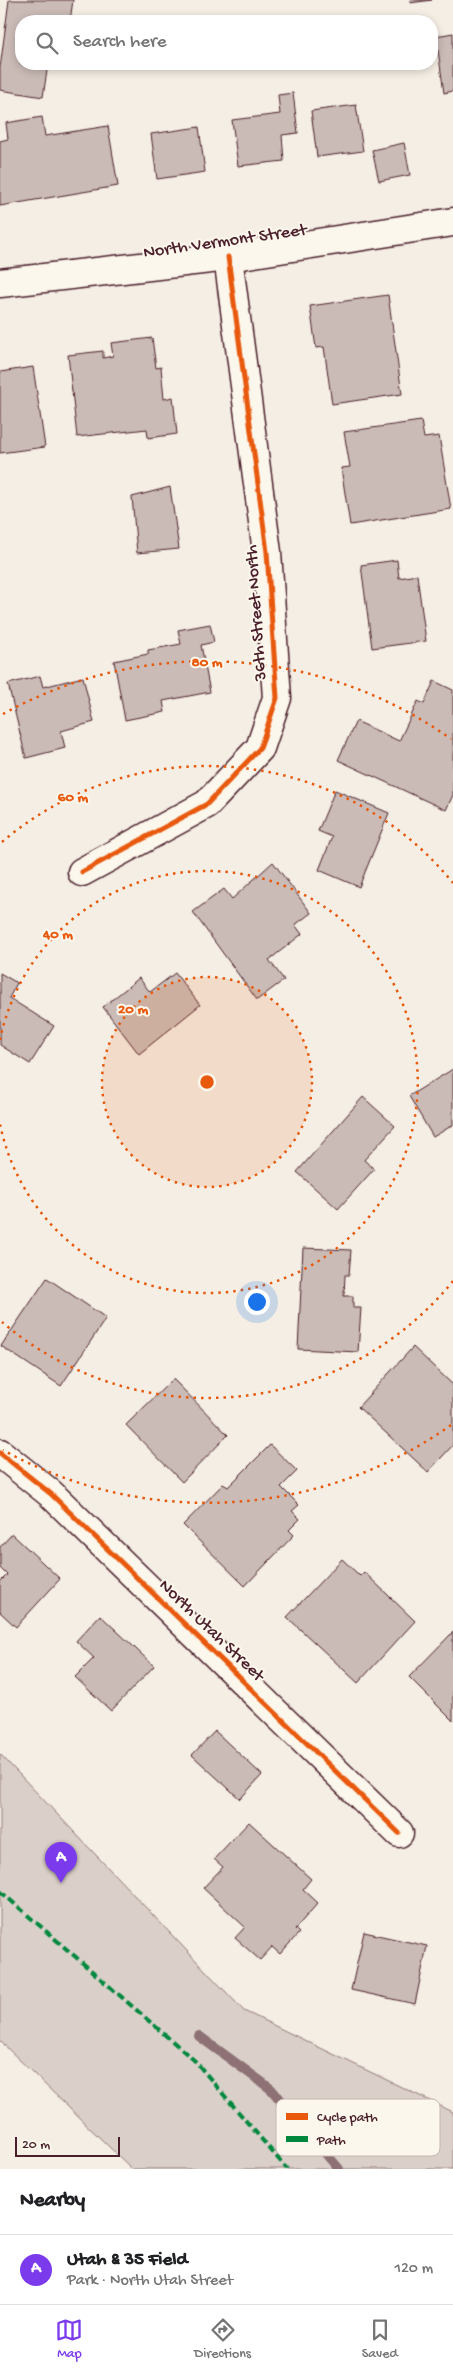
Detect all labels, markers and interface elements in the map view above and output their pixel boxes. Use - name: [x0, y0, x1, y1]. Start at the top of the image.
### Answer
- search box: [15, 15, 438, 70]
- icon: search: [33, 29, 61, 57]
- text: Search here: [73, 31, 167, 54]
- street label: North Vermont Street: [142, 220, 310, 264]
- street label: 36th Street North: [242, 544, 272, 683]
- text: 80 m: [192, 654, 223, 672]
- text: 60 m: [58, 789, 89, 807]
- text: 40 m: [42, 926, 73, 944]
- text: 20 m: [118, 1001, 148, 1019]
- centre of rings: [198, 1073, 216, 1091]
- your location: [244, 1289, 270, 1315]
- street label: North Utah Street: [154, 1575, 269, 1688]
- pin: A: [45, 1842, 77, 1883]
- legend: [276, 2099, 440, 2156]
- text: Cycle path: [317, 2110, 378, 2127]
- text: Path: [316, 2133, 346, 2150]
- scale bar: [15, 2134, 120, 2157]
- text: 20 m: [22, 2137, 50, 2154]
- text: Nearby: [20, 2189, 85, 2214]
- text: Utah & 35 Field: [67, 2249, 188, 2272]
- text: A: [31, 2260, 41, 2279]
- text: 120 m: [394, 2260, 433, 2279]
- text: Park · North Utah Street: [67, 2272, 233, 2291]
- tab: Map: [55, 2316, 83, 2363]
- tab: Directions: [194, 2316, 251, 2363]
- tab: Saved: [362, 2316, 398, 2363]

